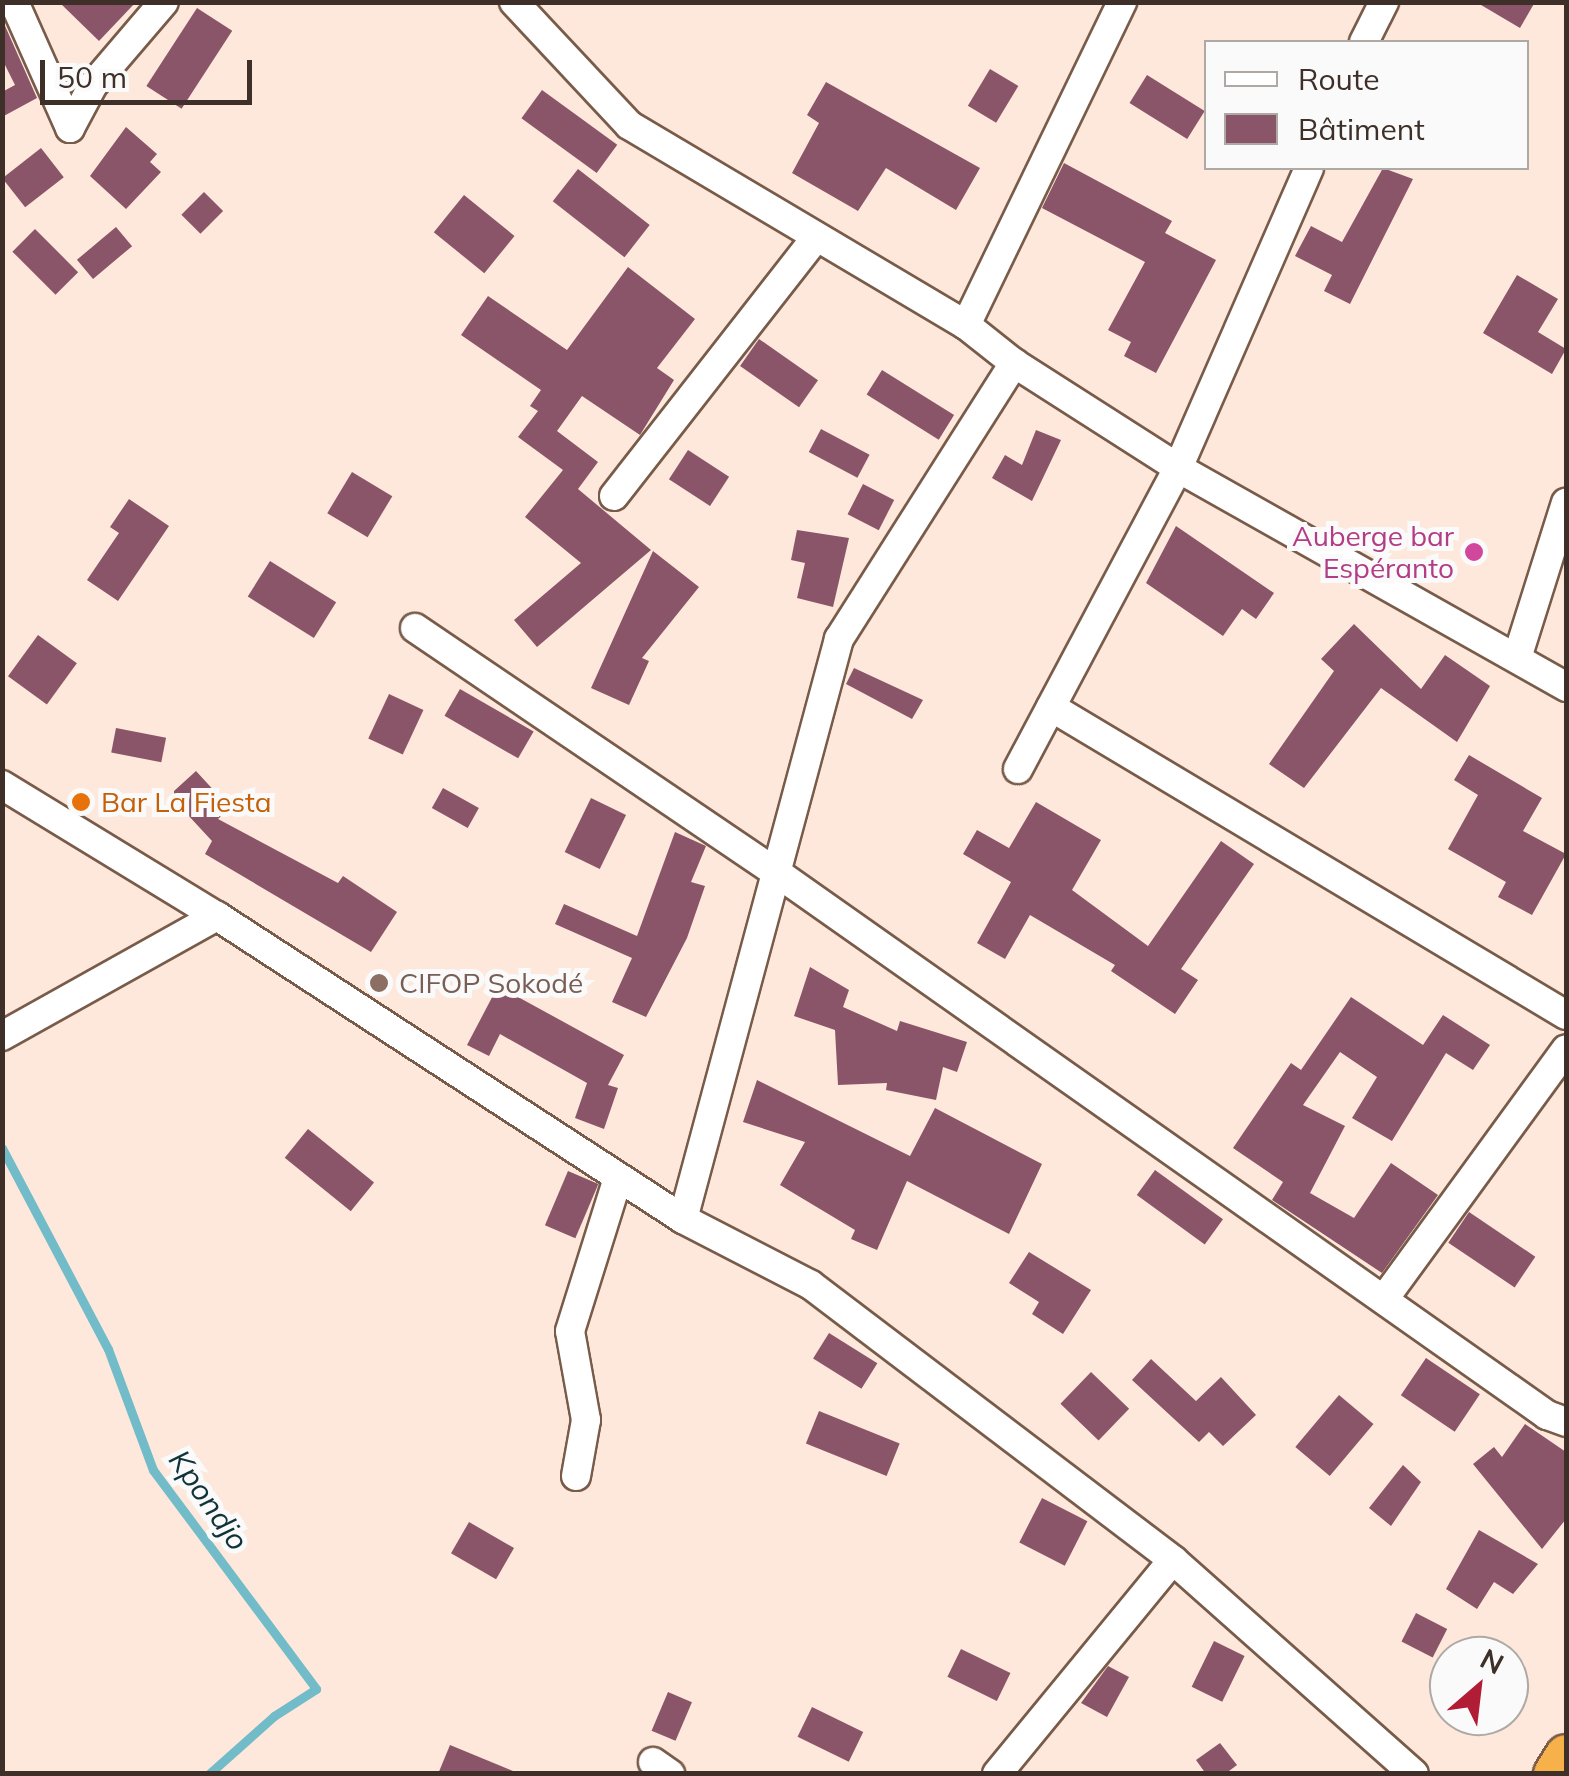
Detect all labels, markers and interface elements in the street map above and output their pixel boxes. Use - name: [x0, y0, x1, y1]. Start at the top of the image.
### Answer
- scale bar: [45, 40, 258, 102]
- legend: [1204, 40, 1529, 170]
- text: 50 m: [57, 58, 127, 96]
- text: Route: [1298, 60, 1380, 98]
- text: Bâtiment: [1298, 110, 1425, 148]
- place label: Auberge bar Espéranto: [1292, 519, 1454, 585]
- marker: Auberge bar Espéranto: [1463, 541, 1485, 563]
- place label: Bar La Fiesta: [101, 785, 272, 819]
- marker: Bar La Fiesta: [70, 791, 92, 813]
- place label: CIFOP Sokodé: [399, 966, 583, 1000]
- marker: CIFOP Sokodé: [368, 972, 390, 994]
- water label: Kpondjo: [162, 1443, 256, 1557]
- north arrow: [1429, 1636, 1529, 1736]
- text: N: [1475, 1640, 1510, 1681]

